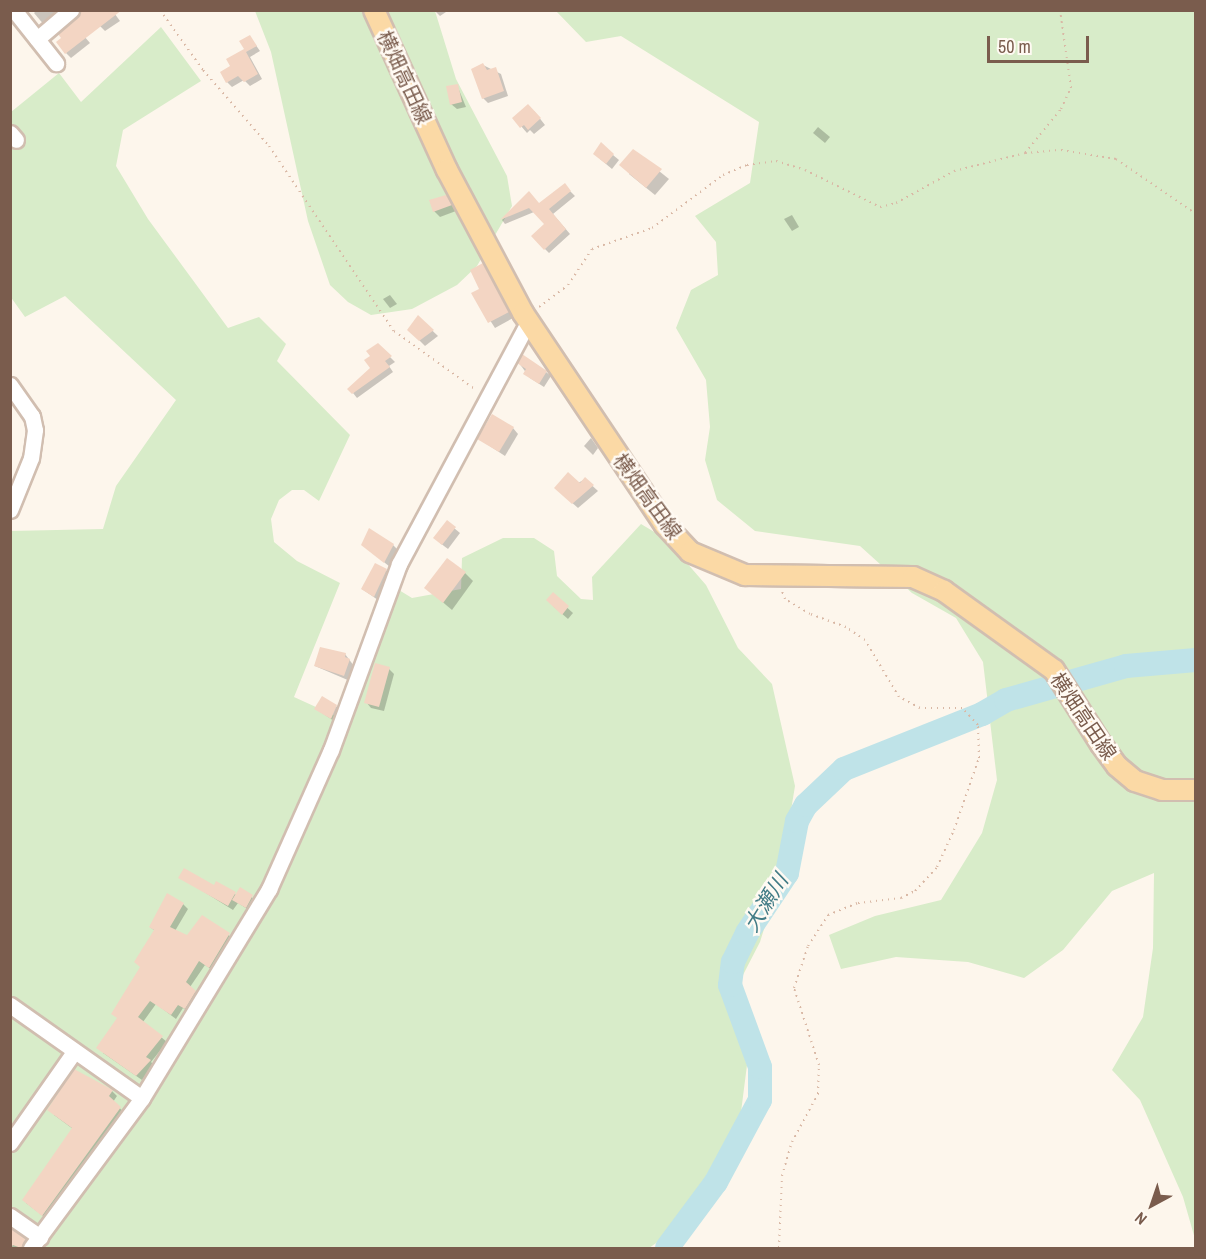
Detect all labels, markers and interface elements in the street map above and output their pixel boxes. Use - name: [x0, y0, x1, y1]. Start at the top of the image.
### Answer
- scale bar: [990, 24, 1092, 62]
- street label: 横畑高田線: [373, 27, 437, 127]
- text: 50 m: [998, 34, 1031, 59]
- street label: 横畑高田線: [609, 448, 687, 544]
- street label: 横畑高田線: [1046, 668, 1122, 764]
- water label: 大瀬川: [739, 870, 793, 936]
- north arrow: [1122, 1175, 1182, 1235]
- text: N: [1130, 1207, 1151, 1230]

